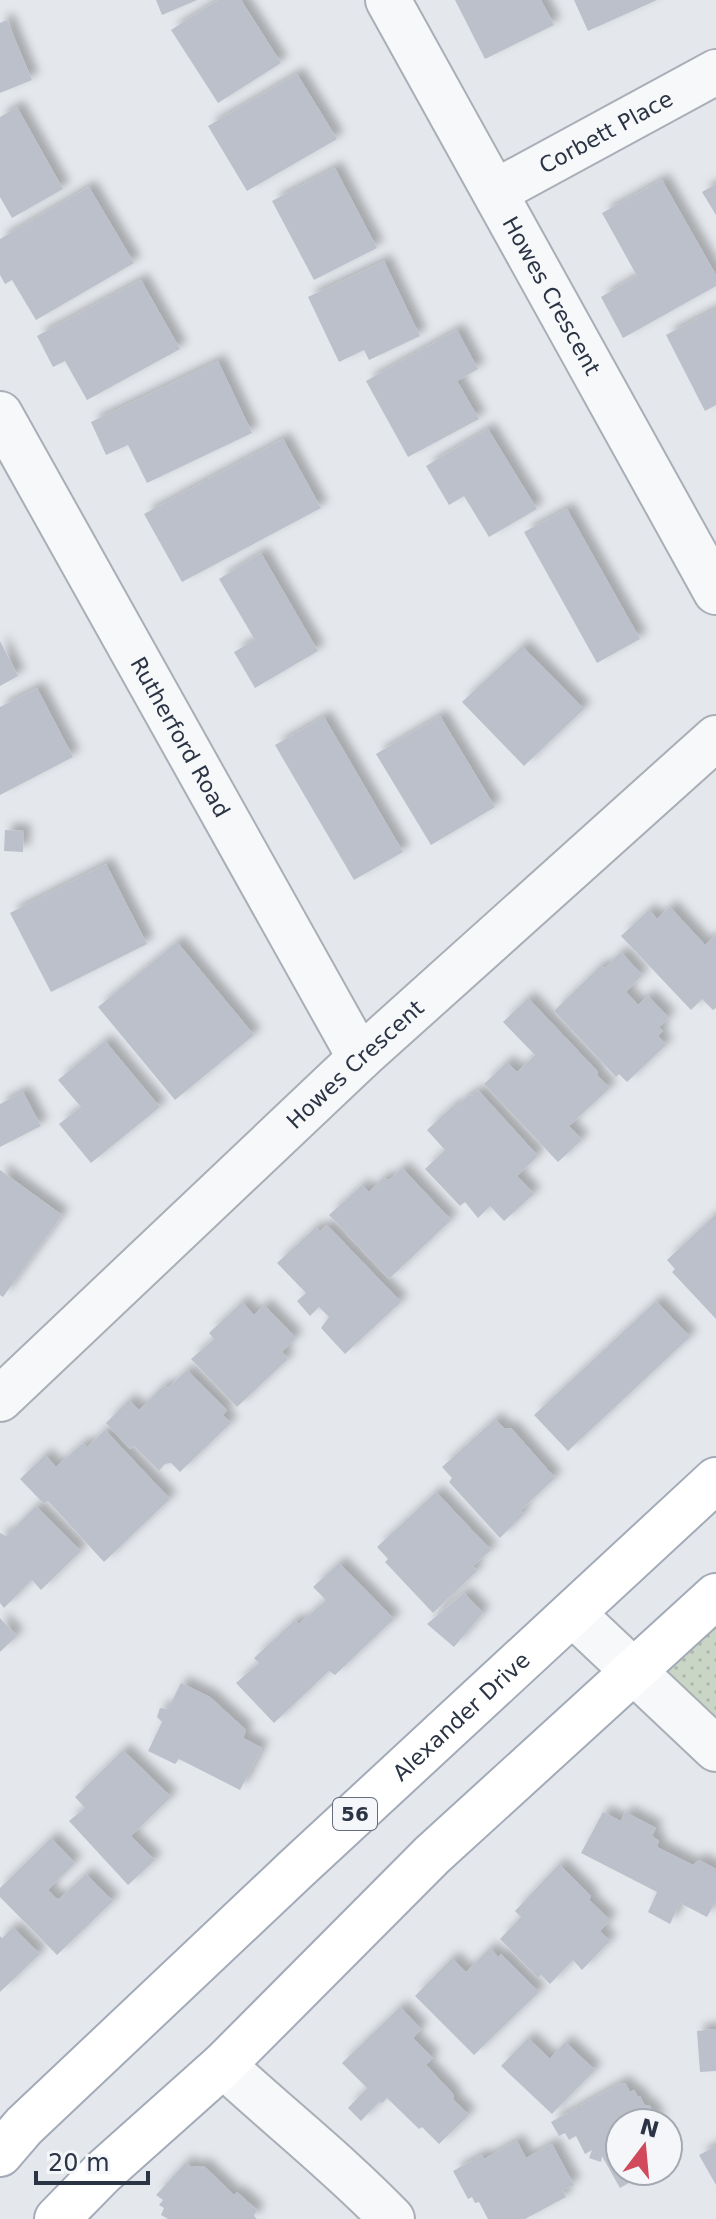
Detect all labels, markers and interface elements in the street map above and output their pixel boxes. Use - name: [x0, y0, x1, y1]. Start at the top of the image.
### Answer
- street label: Corbett Place: [535, 86, 677, 179]
- street label: Howes Crescent: [497, 212, 605, 380]
- street label: Rutherford Road: [125, 653, 235, 822]
- street label: Howes Crescent: [282, 995, 429, 1134]
- street label: Alexander Drive: [388, 1647, 535, 1786]
- road number: 56: [333, 1798, 377, 1830]
- north arrow: [604, 2107, 684, 2187]
- text: N: [637, 2114, 662, 2143]
- scale bar: [36, 2135, 148, 2185]
- text: 20 m: [48, 2149, 110, 2177]

